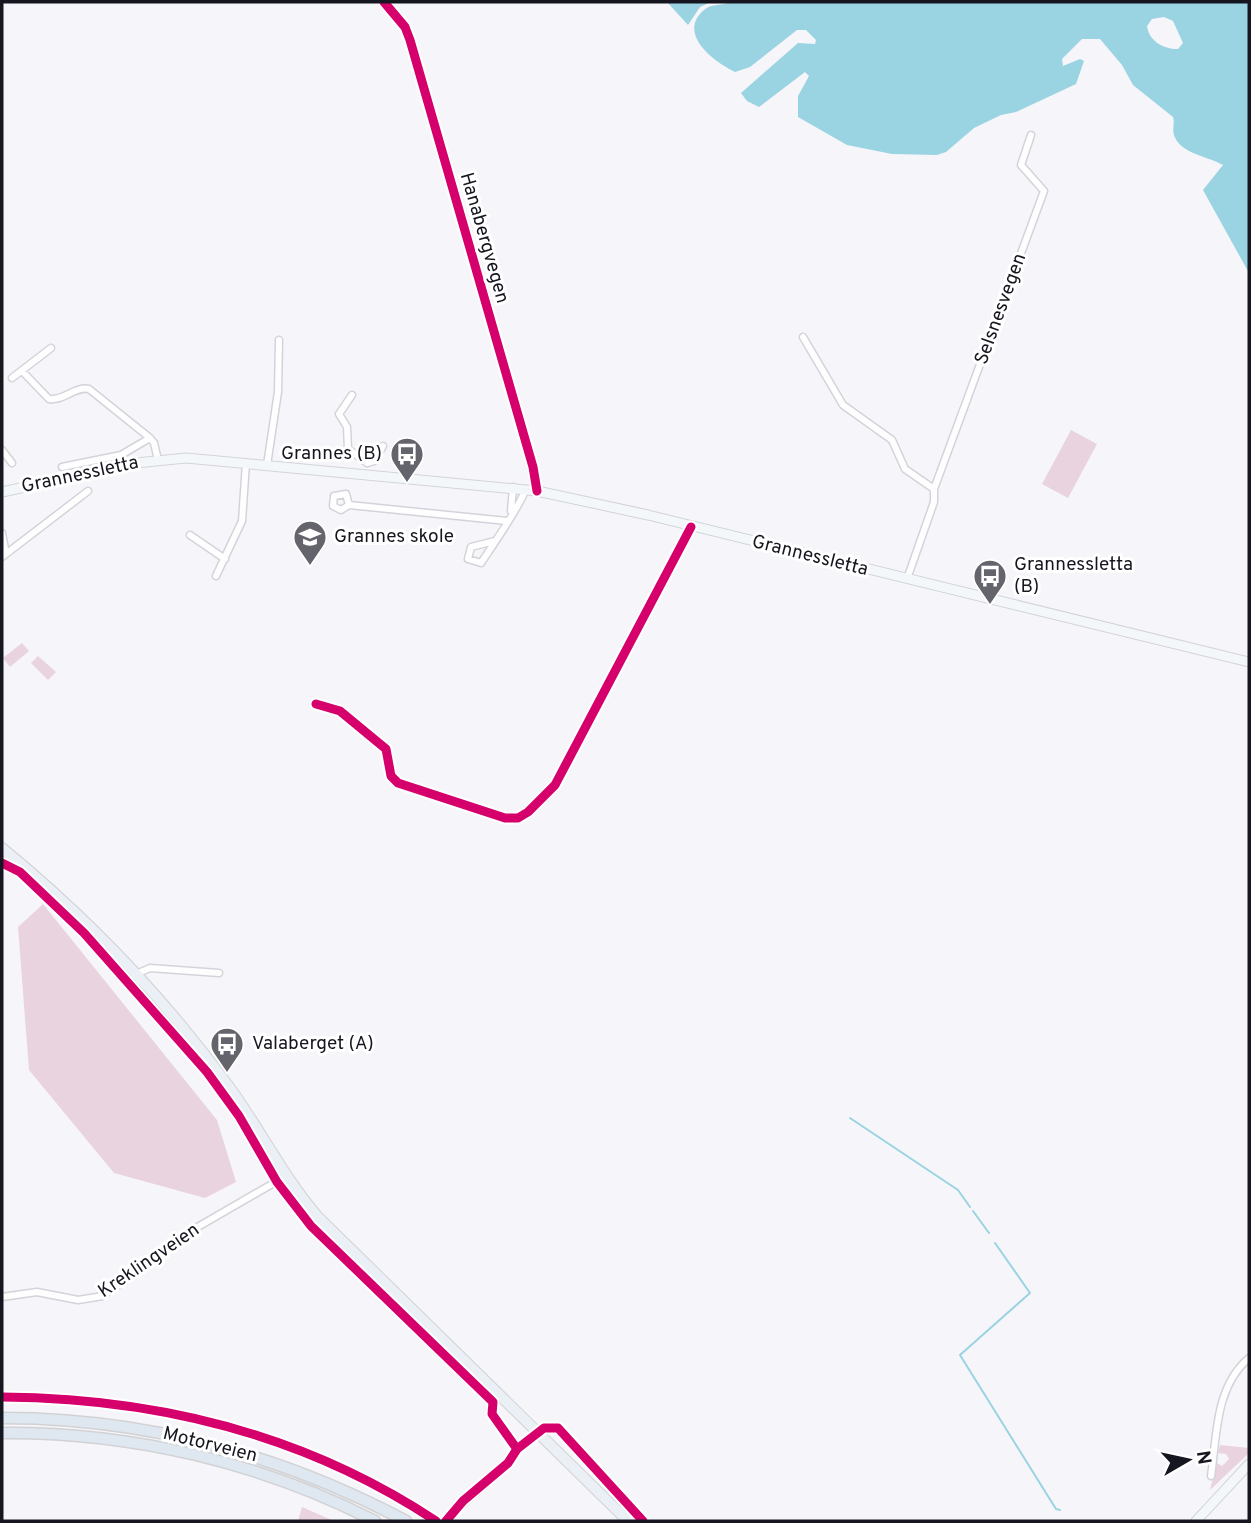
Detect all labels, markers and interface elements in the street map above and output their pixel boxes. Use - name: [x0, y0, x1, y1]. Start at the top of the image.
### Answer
- street label: Hanabergvegen: [454, 170, 514, 306]
- street label: Selsnesvegen: [970, 250, 1032, 368]
- bus stop icon: Grannes (B): [388, 435, 426, 484]
- place label: Grannes (B): [281, 442, 382, 466]
- street label: Grannessletta: [19, 451, 141, 499]
- school or university icon: Grannes skole: [291, 518, 329, 567]
- place label: Grannes skole: [334, 525, 454, 549]
- street label: Grannessletta: [749, 530, 871, 582]
- place label: Grannessletta (B): [1014, 553, 1133, 599]
- bus stop icon: Grannessletta (B): [971, 557, 1009, 606]
- bus stop icon: Valaberget (A): [208, 1025, 246, 1074]
- place label: Valaberget (A): [252, 1032, 374, 1056]
- street label: Kreklingveien: [94, 1218, 204, 1304]
- street label: Motorveien: [160, 1422, 260, 1468]
- north arrow: [1153, 1425, 1223, 1495]
- text: N: [1190, 1449, 1216, 1466]

